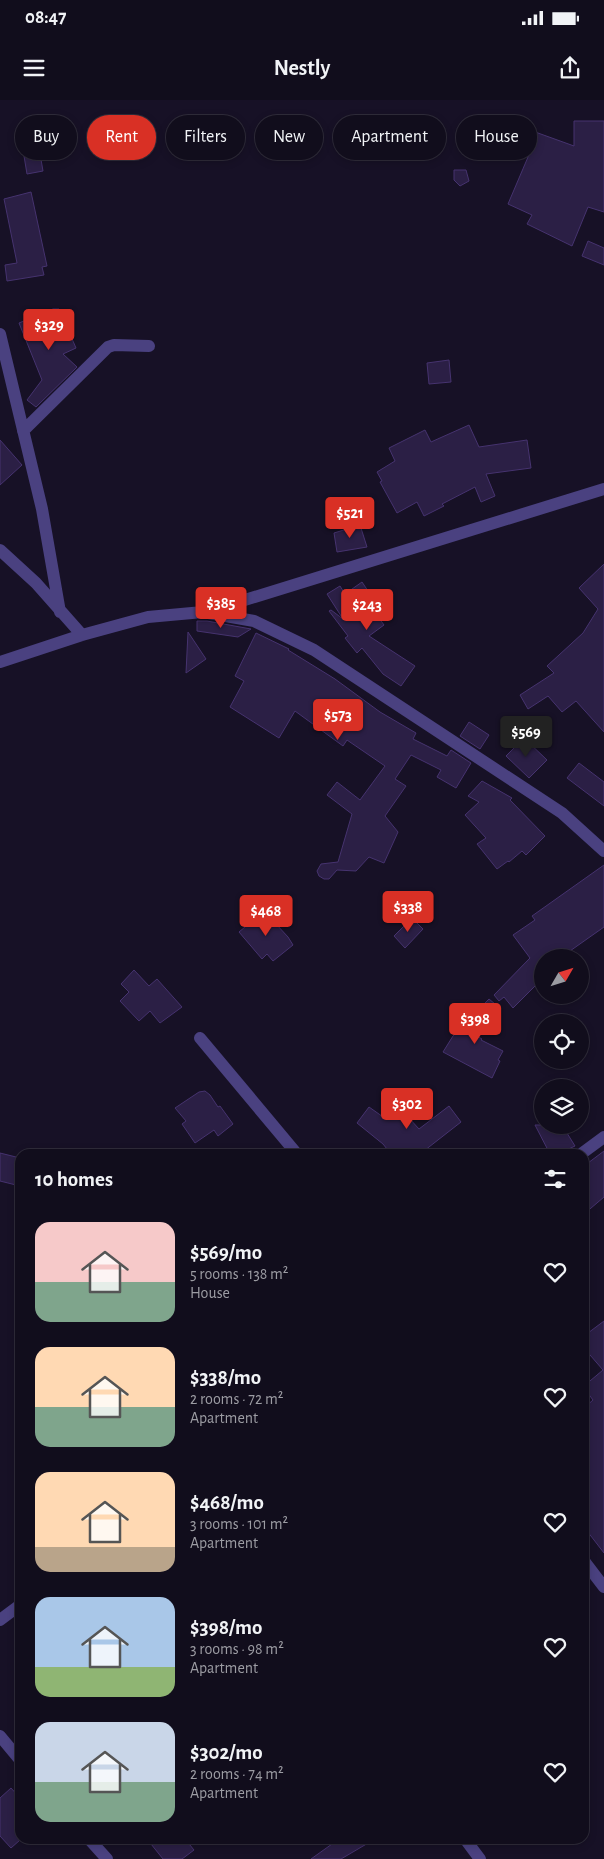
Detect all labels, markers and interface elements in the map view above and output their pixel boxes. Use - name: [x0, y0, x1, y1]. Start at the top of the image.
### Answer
- text: 08:47: [25, 8, 66, 27]
- icon: menu: [20, 54, 48, 82]
- icon: share: [556, 54, 584, 82]
- text: Nestly: [274, 57, 330, 79]
- chip: Buy: [15, 115, 77, 160]
- chip: Rent: [87, 115, 156, 160]
- chip: Filters: [166, 115, 245, 160]
- chip: New: [255, 115, 323, 160]
- chip: Apartment: [333, 115, 446, 160]
- chip: House: [456, 115, 537, 160]
- pin: $329: [19, 308, 79, 351]
- text: $329: [34, 317, 64, 333]
- pin: $521: [320, 496, 380, 539]
- text: $521: [336, 505, 364, 521]
- pin: $385: [191, 586, 251, 629]
- pin: $243: [337, 588, 397, 631]
- text: $385: [207, 595, 235, 611]
- text: $243: [352, 597, 382, 613]
- pin: $573: [308, 698, 368, 741]
- text: $573: [324, 707, 352, 723]
- pin: $569: [496, 716, 556, 758]
- text: $569: [511, 724, 541, 740]
- pin: $338: [378, 890, 438, 933]
- pin: $468: [236, 894, 296, 937]
- text: $338: [394, 899, 422, 915]
- text: $468: [251, 903, 281, 919]
- north arrow: [534, 949, 589, 1004]
- map controls: [534, 949, 589, 1134]
- pin: $398: [445, 1002, 505, 1045]
- text: $398: [460, 1011, 490, 1027]
- button: locate: [534, 1014, 589, 1069]
- button: layers: [534, 1079, 589, 1134]
- pin: $302: [377, 1088, 437, 1130]
- text: $302: [392, 1096, 422, 1112]
- icon: filters: [541, 1165, 569, 1193]
- text: 10 homes: [35, 1169, 113, 1190]
- icon: home: [75, 1242, 135, 1302]
- text: $569/mo: [190, 1242, 262, 1263]
- icon: heart: [541, 1258, 569, 1286]
- text: 5 rooms · 138 m²: [190, 1266, 288, 1282]
- text: House: [190, 1285, 230, 1301]
- icon: home: [75, 1367, 135, 1427]
- text: $338/mo: [190, 1367, 261, 1388]
- icon: heart: [541, 1383, 569, 1411]
- text: 2 rooms · 72 m²: [190, 1391, 283, 1407]
- text: Apartment: [190, 1410, 258, 1426]
- icon: home: [75, 1492, 135, 1552]
- text: $468/mo: [190, 1492, 264, 1513]
- icon: heart: [541, 1508, 569, 1536]
- text: 3 rooms · 101 m²: [190, 1516, 288, 1532]
- text: Apartment: [190, 1535, 258, 1551]
- icon: home: [75, 1617, 135, 1677]
- text: $398/mo: [190, 1617, 262, 1638]
- icon: heart: [541, 1633, 569, 1661]
- text: 3 rooms · 98 m²: [190, 1641, 284, 1657]
- text: Apartment: [190, 1660, 258, 1676]
- icon: home: [75, 1742, 135, 1802]
- text: $302/mo: [190, 1742, 263, 1763]
- icon: heart: [541, 1758, 569, 1786]
- text: 2 rooms · 74 m²: [190, 1766, 284, 1782]
- text: Apartment: [190, 1785, 258, 1801]

